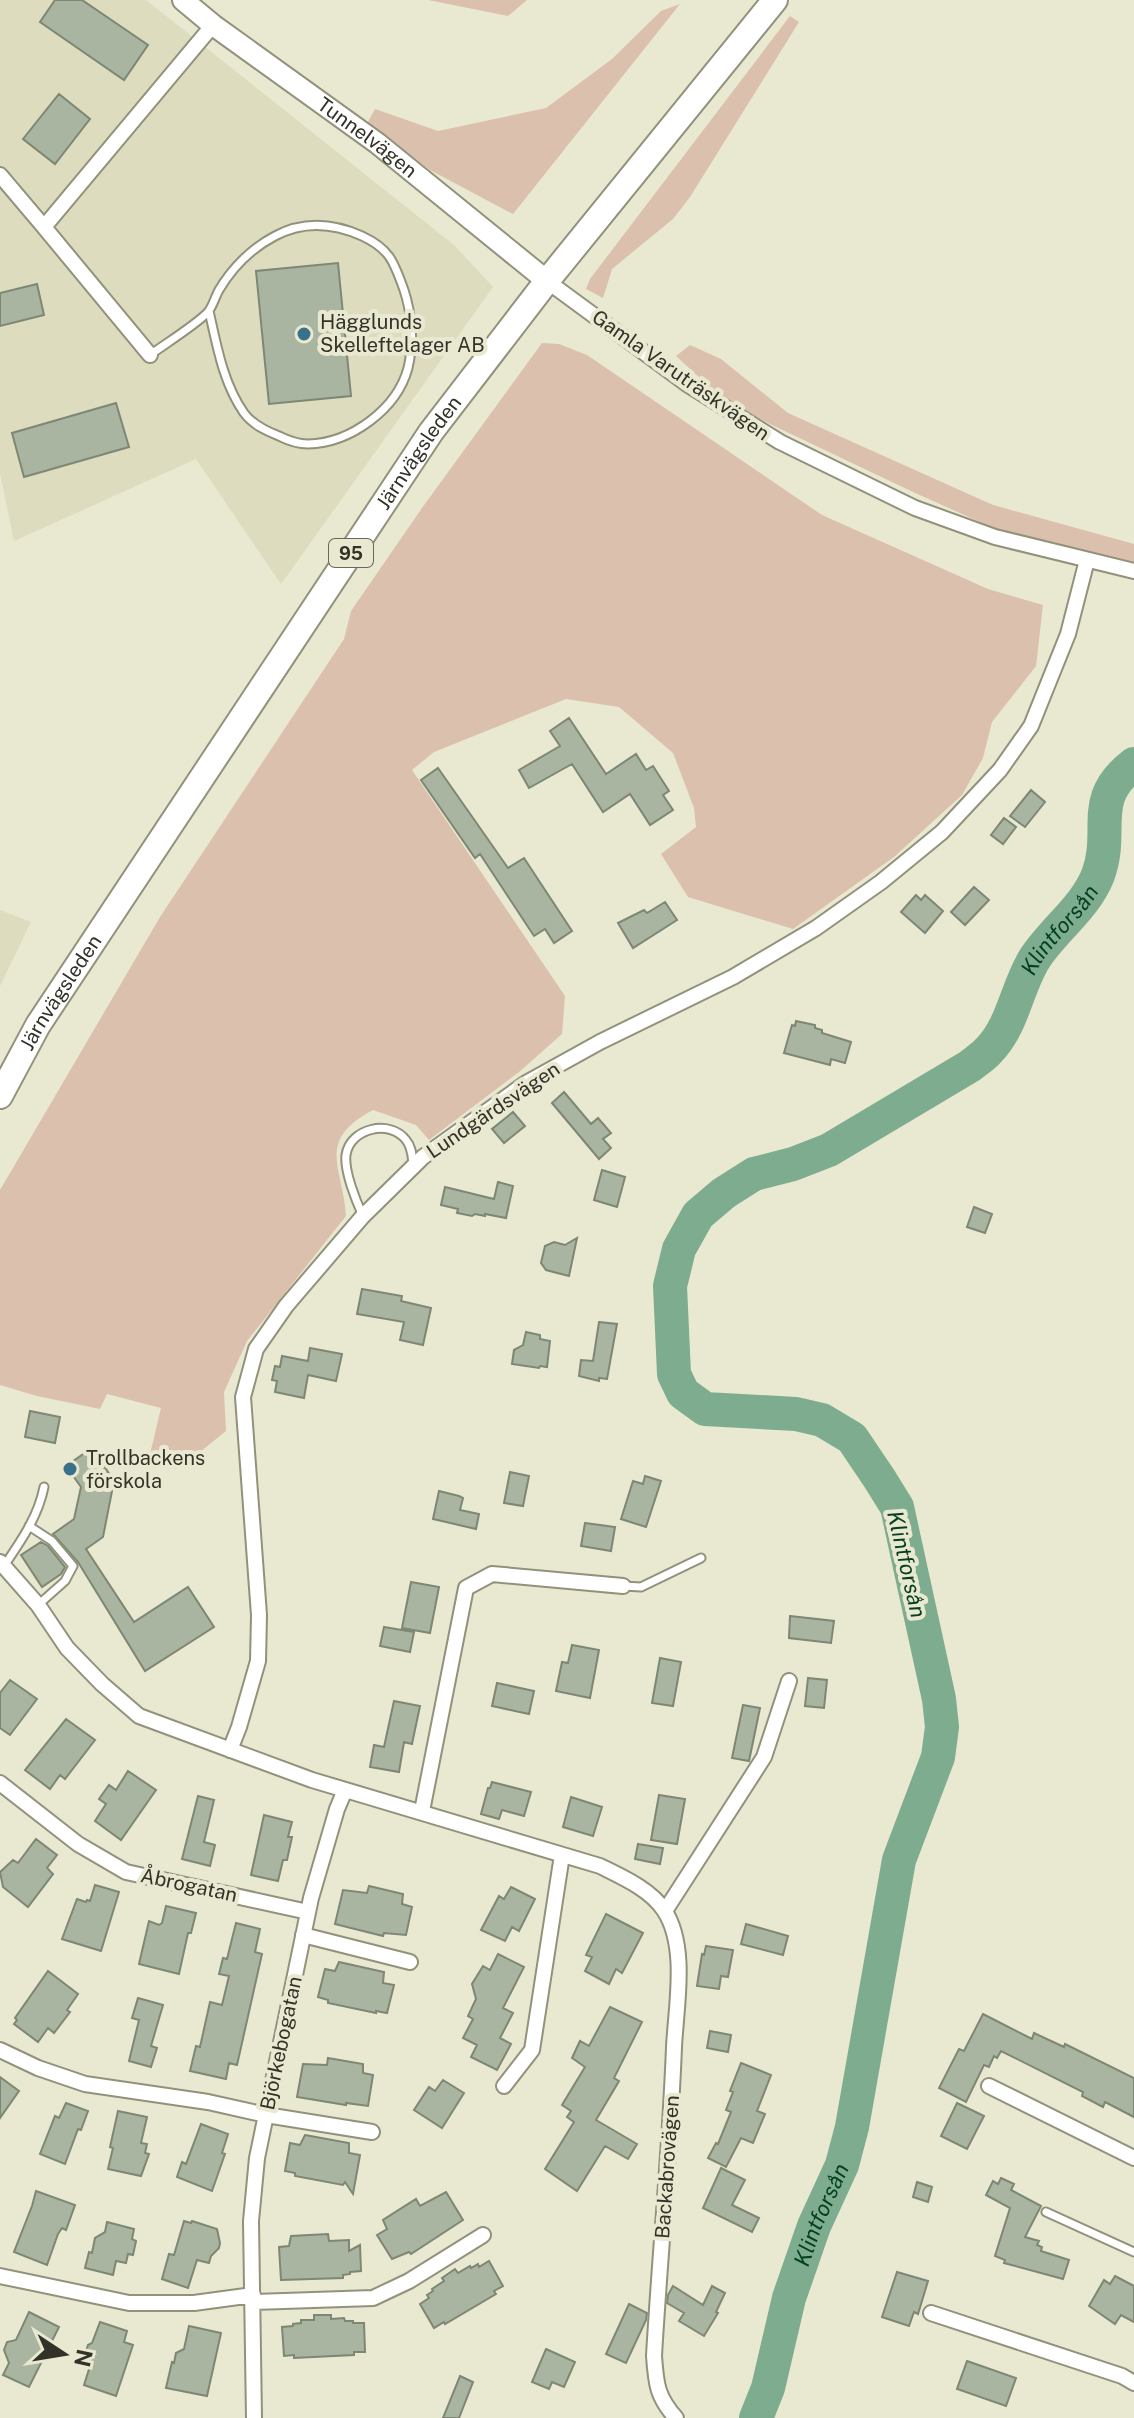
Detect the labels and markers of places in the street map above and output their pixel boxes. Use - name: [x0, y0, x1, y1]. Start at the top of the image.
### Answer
- place label: Hägglunds Skelleftelager AB: [320, 310, 485, 357]
- marker: Hägglunds Skelleftelager AB: [295, 325, 313, 343]
- place label: Trollbackens förskola: [86, 1446, 205, 1493]
- marker: Trollbackens förskola: [61, 1460, 79, 1478]

